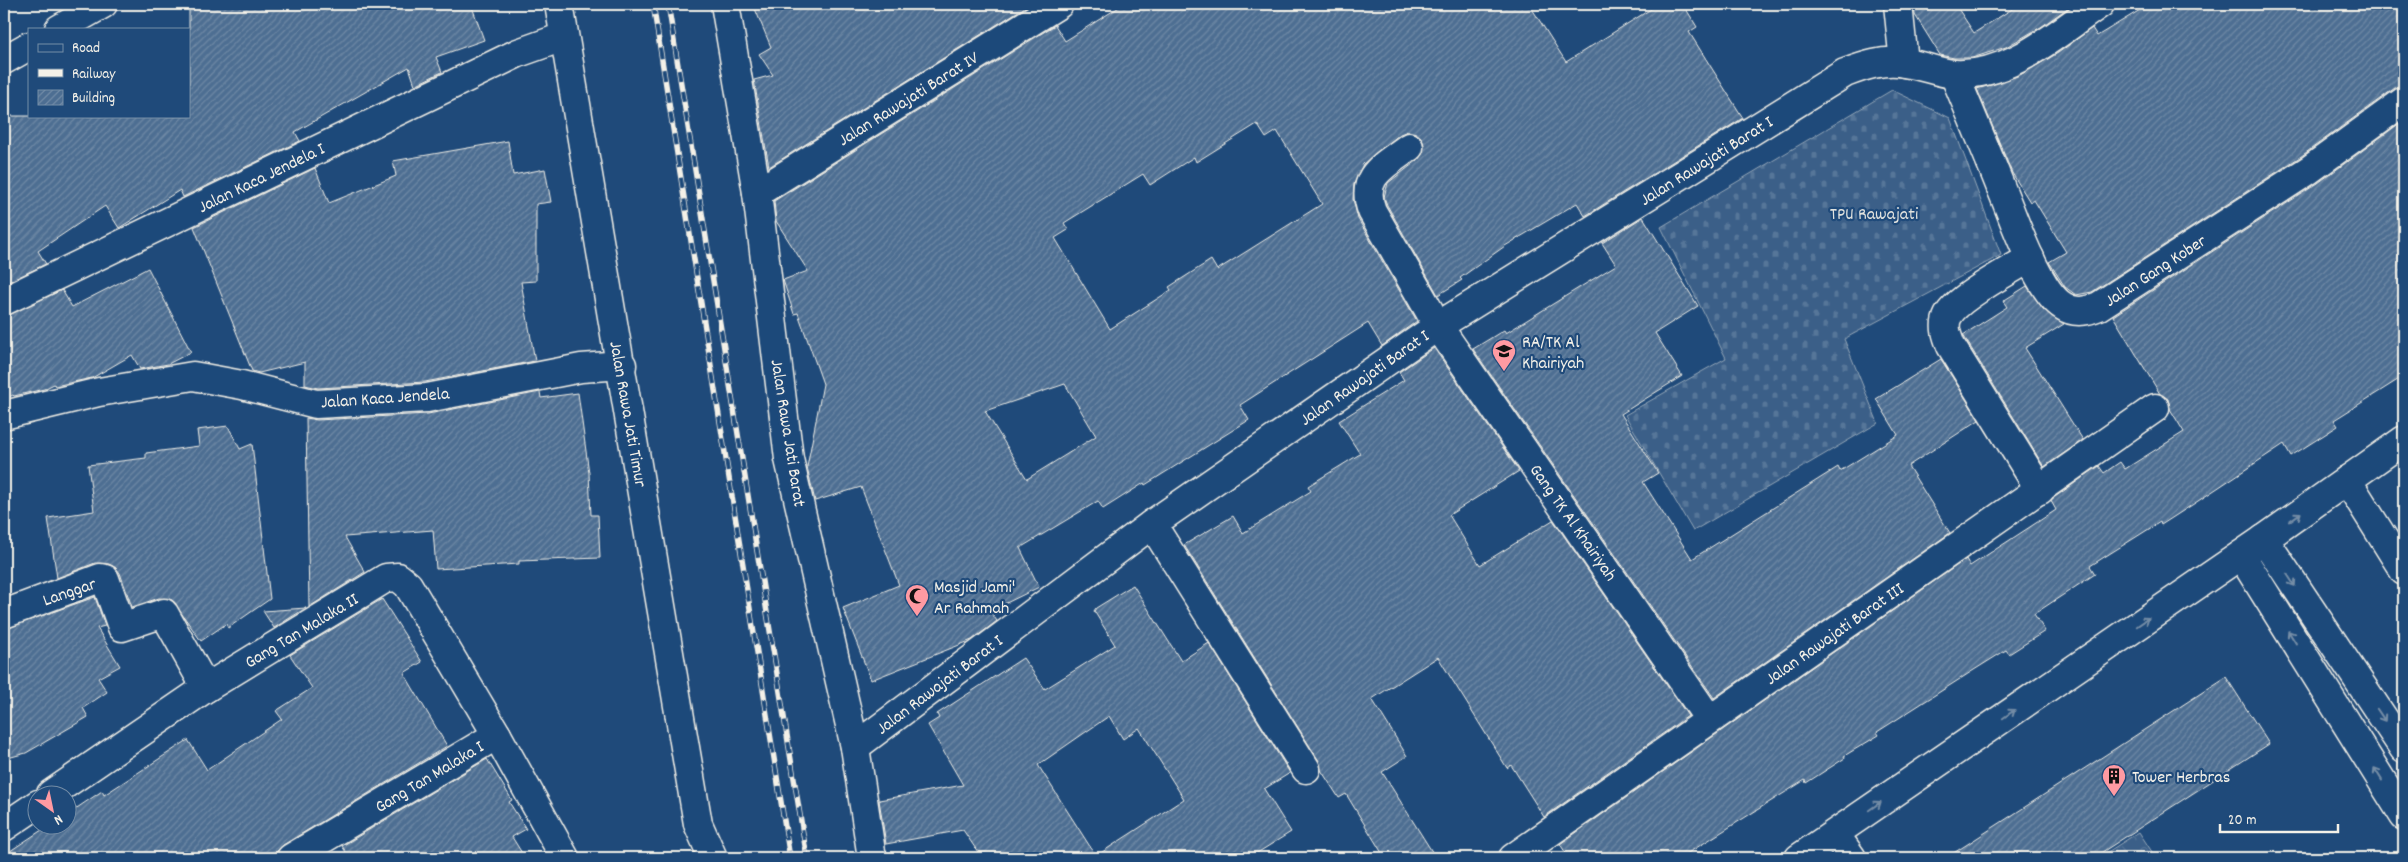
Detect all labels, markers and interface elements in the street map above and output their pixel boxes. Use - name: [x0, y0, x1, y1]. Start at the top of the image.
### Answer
- legend: [28, 28, 190, 118]
- text: Road: [72, 38, 100, 60]
- street label: Jalan Rawajati Barat IV: [834, 46, 985, 154]
- text: Railway: [72, 64, 116, 86]
- text: Building: [72, 88, 115, 110]
- street label: Jalan Rawajati Barat I: [1636, 111, 1779, 213]
- street label: Jalan Kaca Jendela I: [194, 138, 330, 221]
- park label: TPU Rawajati: [1830, 203, 1918, 228]
- street label: Jalan Gang Kober: [2101, 230, 2212, 314]
- street label: Jalan Rawajati Barat I: [1296, 325, 1436, 433]
- place label: RA/TK Al Khairiyah: [1522, 331, 1584, 377]
- school or university icon: RA/TK Al Khairiyah: [1491, 338, 1517, 372]
- street label: Jalan Rawa Jati Timur: [601, 339, 652, 490]
- street label: Jalan Rawa Jati Barat: [763, 358, 811, 509]
- street label: Jalan Kaca Jendela: [320, 383, 451, 416]
- street label: Gang TK Al Khairiyah: [1522, 460, 1622, 587]
- one-way arrow: [2288, 512, 2302, 522]
- street label: Langgar: [40, 572, 100, 614]
- one-way arrow: [2286, 572, 2296, 586]
- place label: Masjid Jami' Ar Rahmah: [934, 576, 1015, 622]
- street label: Jalan Rawajati Barat III: [1761, 577, 1910, 692]
- mosque icon: Masjid Jami' Ar Rahmah: [904, 583, 930, 617]
- street label: Gang Tan Malaka II: [241, 588, 364, 676]
- one-way arrow: [2136, 617, 2150, 627]
- street label: Jalan Rawajati Barat I: [872, 630, 1009, 742]
- one-way arrow: [2287, 630, 2297, 644]
- one-way arrow: [2376, 708, 2386, 722]
- one-way arrow: [2002, 709, 2016, 719]
- street label: Gang Tan Malaka I: [371, 735, 490, 821]
- building icon: Tower Herbras: [2101, 763, 2127, 797]
- place label: Tower Herbras: [2132, 766, 2230, 791]
- one-way arrow: [2373, 768, 2383, 782]
- north arrow: [28, 784, 78, 834]
- one-way arrow: [1868, 801, 1882, 811]
- scale bar: [2220, 802, 2338, 834]
- text: N: [50, 809, 66, 830]
- text: 20 m: [2228, 810, 2256, 832]

